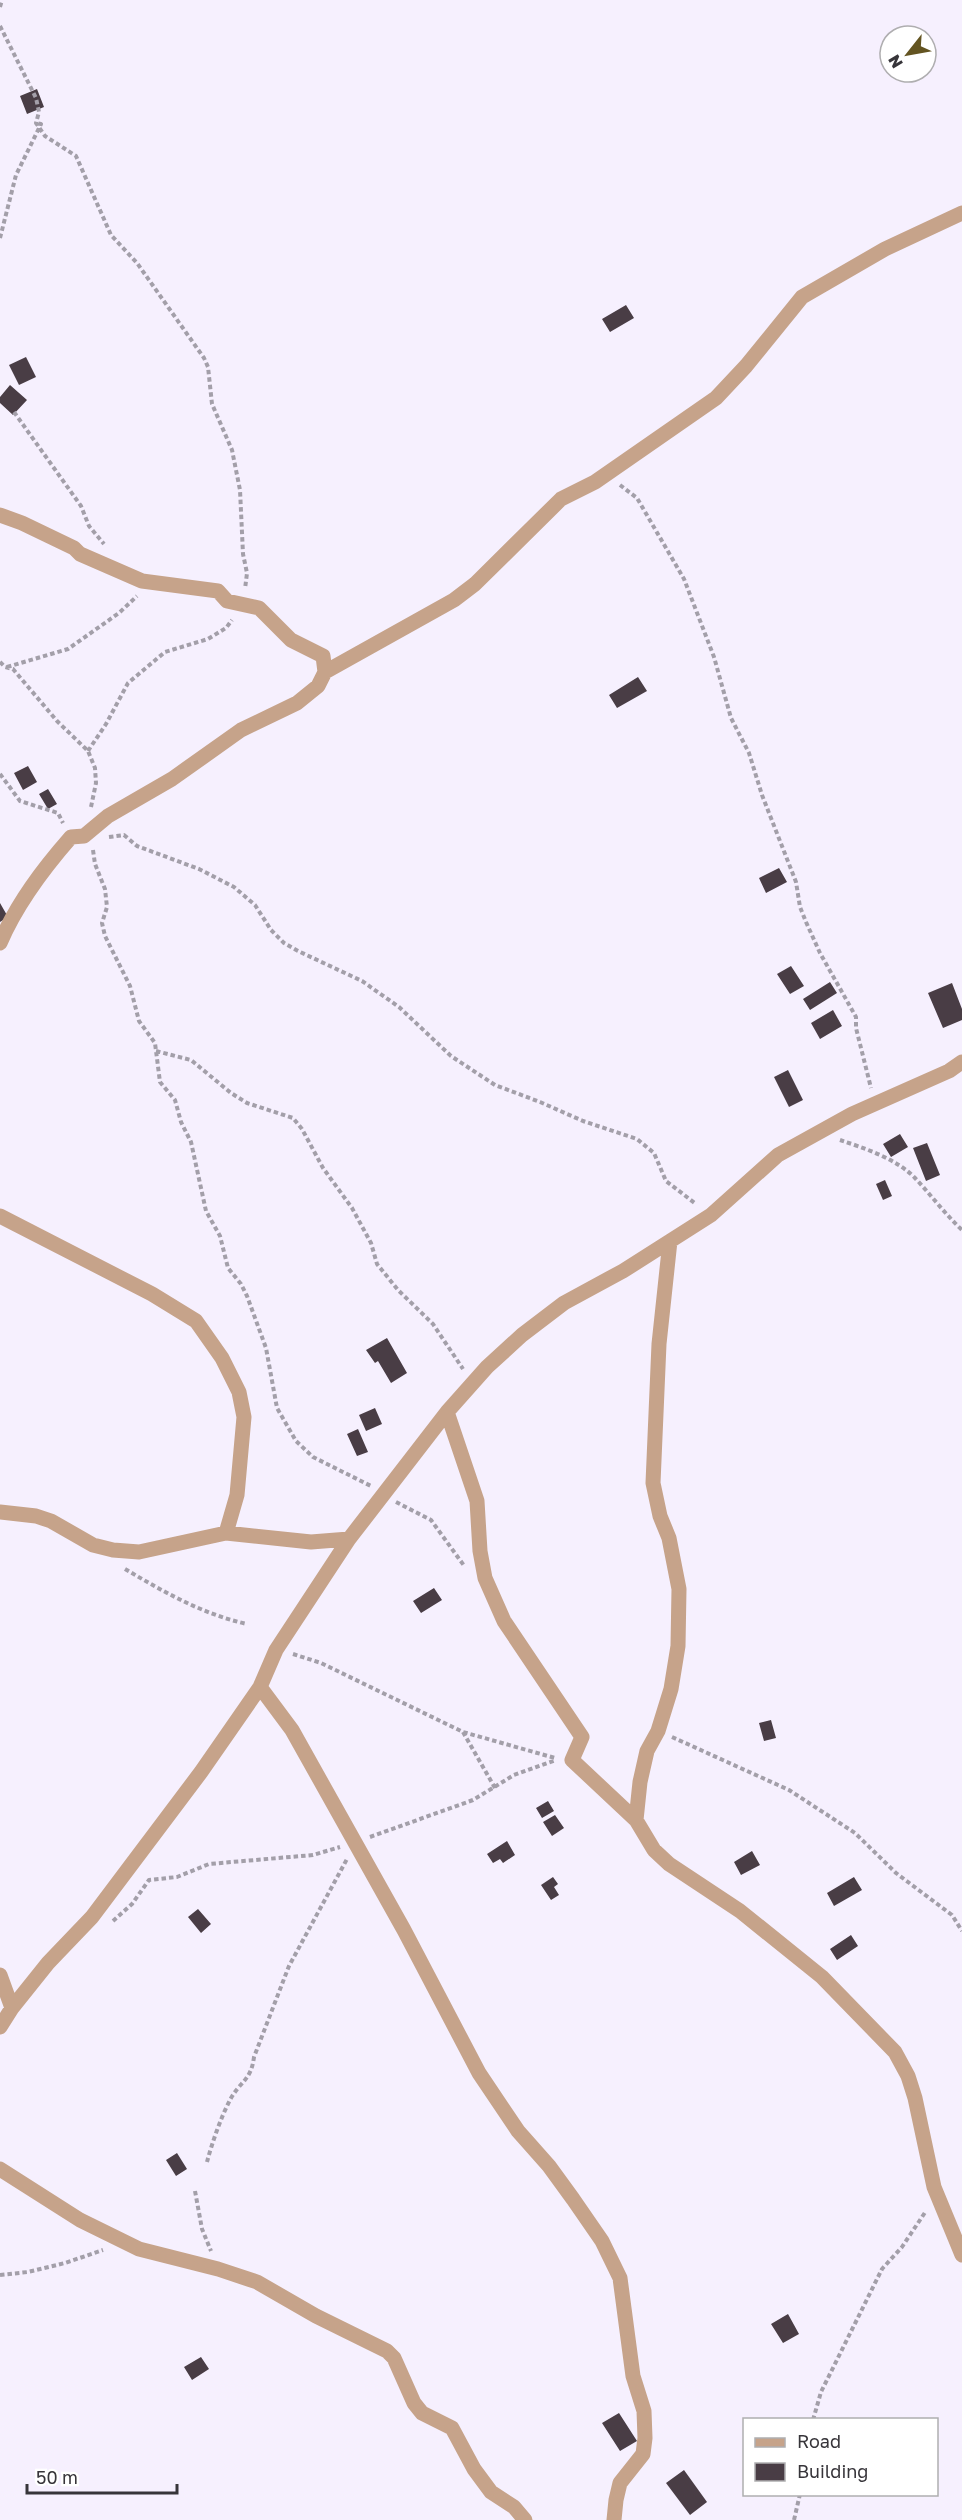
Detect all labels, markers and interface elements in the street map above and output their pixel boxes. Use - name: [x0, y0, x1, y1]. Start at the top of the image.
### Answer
- north arrow: [878, 24, 938, 84]
- text: N: [883, 51, 907, 72]
- legend: [743, 2418, 938, 2496]
- text: Road: [797, 2430, 841, 2452]
- scale bar: [27, 2457, 177, 2495]
- text: Building: [797, 2460, 868, 2482]
- text: 50 m: [36, 2466, 78, 2488]

